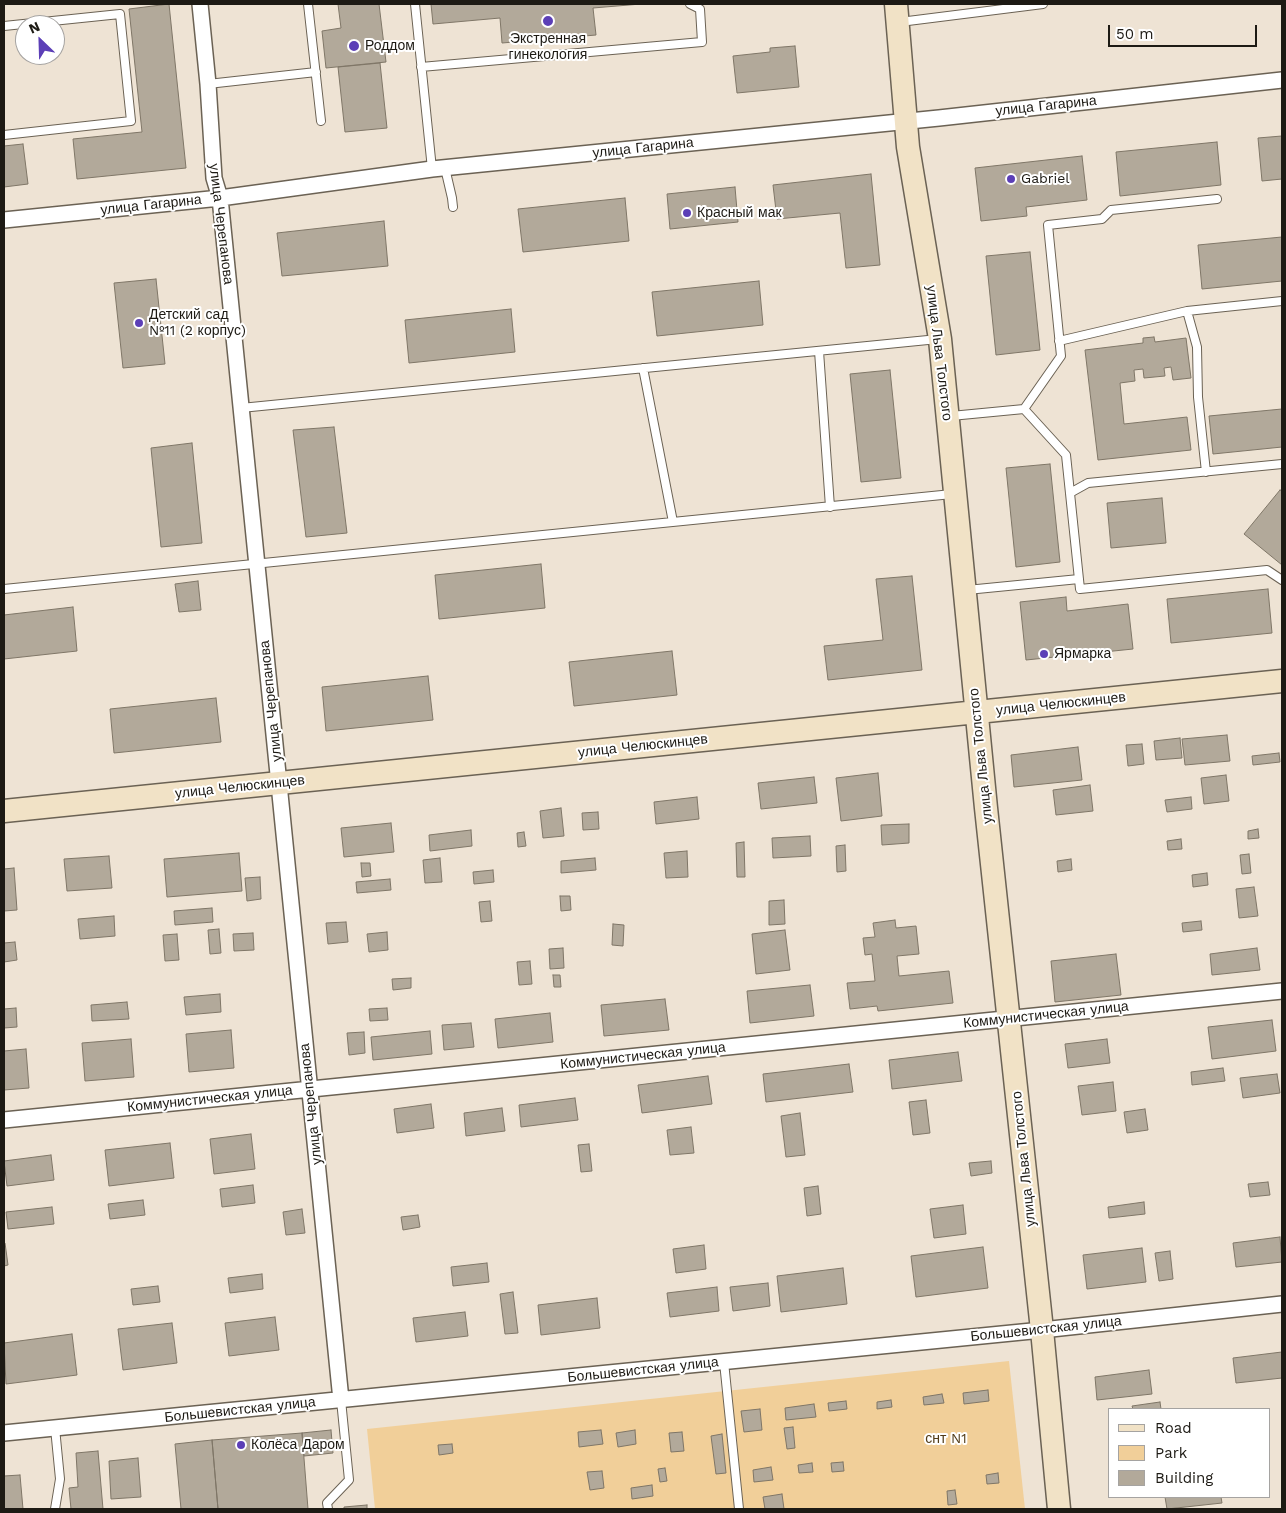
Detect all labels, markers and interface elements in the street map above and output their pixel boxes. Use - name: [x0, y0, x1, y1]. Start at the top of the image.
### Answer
- marker: Экстренная гинекология: [541, 14, 555, 28]
- north arrow: [15, 15, 65, 65]
- scale bar: [1111, 15, 1260, 47]
- text: N: [26, 18, 42, 37]
- text: 50 m: [1116, 25, 1153, 43]
- place label: Экстренная гинекология: [509, 31, 587, 64]
- place label: Роддом: [365, 38, 415, 54]
- marker: Роддом: [347, 39, 361, 53]
- street label: улица Гагарина: [995, 92, 1097, 120]
- street label: улица Гагарина: [592, 134, 694, 162]
- street label: улица Черепанова: [205, 162, 237, 286]
- place label: Gabriel: [1021, 171, 1070, 187]
- marker: Gabriel: [1005, 173, 1017, 185]
- street label: улица Гагарина: [100, 191, 202, 219]
- place label: Красный мак: [697, 205, 782, 221]
- marker: Красный мак: [681, 207, 693, 219]
- street label: улица Льва Толстого: [922, 284, 956, 422]
- place label: Детский сад №11 (2 корпус): [149, 307, 246, 340]
- marker: Детский сад №11 (2 корпус): [133, 317, 145, 329]
- street label: улица Черепанова: [256, 640, 286, 762]
- place label: Ярмарка: [1054, 646, 1111, 662]
- marker: Ярмарка: [1038, 648, 1050, 660]
- street label: улица Льва Толстого: [966, 687, 996, 825]
- street label: улица Челюскинцев: [995, 689, 1127, 719]
- street label: улица Челюскинцев: [577, 731, 709, 761]
- street label: улица Челюскинцев: [174, 772, 306, 802]
- street label: Коммунистическая улица: [962, 998, 1130, 1032]
- street label: Коммунистическая улица: [559, 1039, 727, 1073]
- street label: улица Черепанова: [296, 1043, 326, 1165]
- street label: Коммунистическая улица: [126, 1082, 294, 1116]
- street label: улица Льва Толстого: [1009, 1090, 1039, 1228]
- street label: Большевистская улица: [970, 1313, 1122, 1345]
- street label: Большевистская улица: [567, 1354, 719, 1386]
- street label: Большевистская улица: [164, 1394, 316, 1426]
- legend: [1108, 1408, 1271, 1498]
- text: Road: [1155, 1419, 1192, 1437]
- park label: снт N1: [925, 1431, 967, 1447]
- place label: Колёса Даром: [251, 1437, 345, 1453]
- marker: Колёса Даром: [235, 1439, 247, 1451]
- text: Park: [1155, 1444, 1187, 1462]
- text: Building: [1155, 1469, 1213, 1487]

